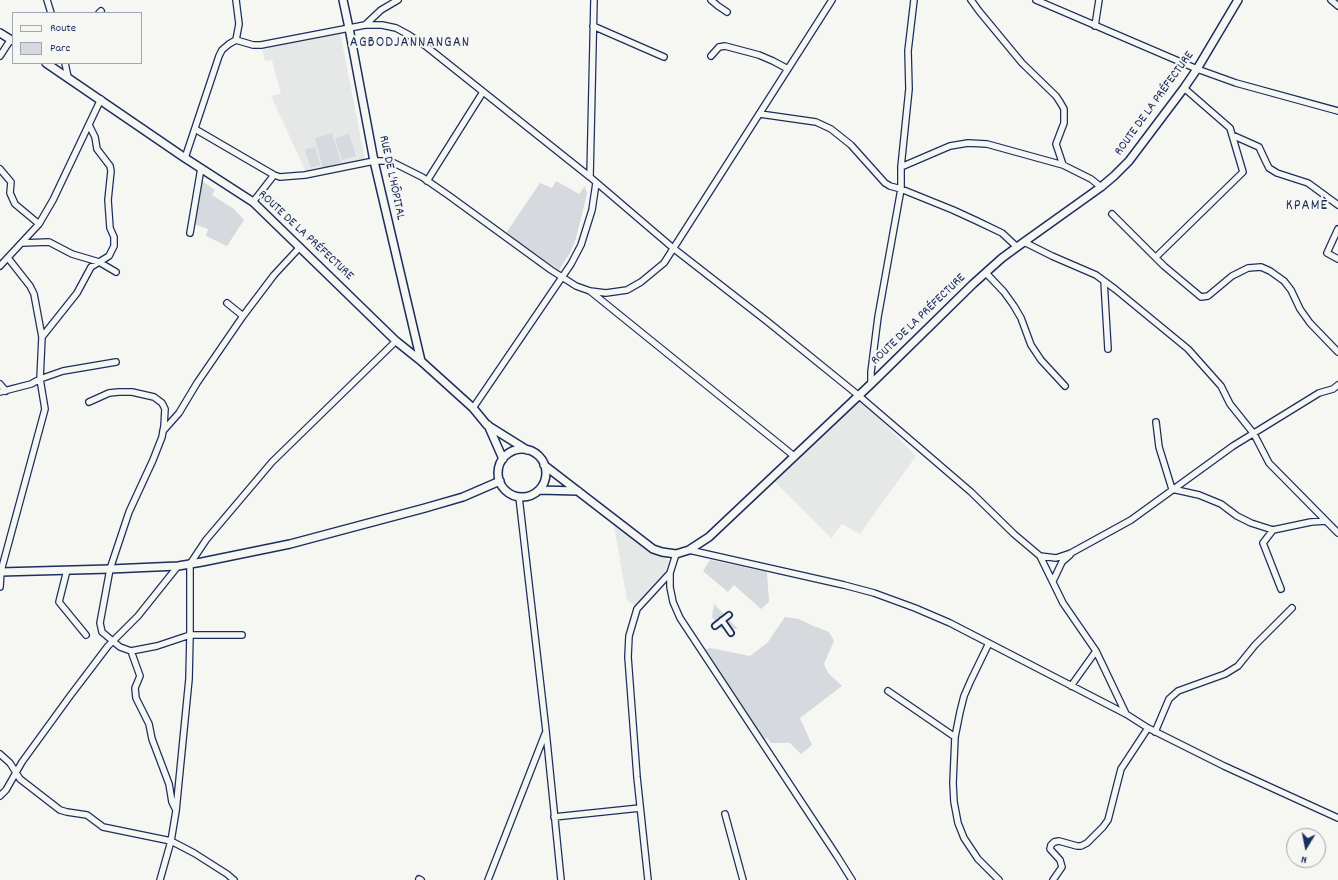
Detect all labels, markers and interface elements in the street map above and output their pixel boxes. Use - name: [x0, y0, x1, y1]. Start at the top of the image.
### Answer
- legend: [12, 12, 142, 64]
- text: Route: [50, 20, 76, 37]
- district label: AGBODJANNANGAN: [350, 35, 470, 53]
- text: Parc: [50, 40, 70, 57]
- street label: ROUTE DE LA PRÉFECTURE: [1112, 49, 1198, 159]
- street label: RUE DE L'HÔPITAL: [374, 134, 408, 222]
- street label: ROUTE DE LA PRÉFECTURE: [254, 188, 356, 284]
- district label: KPAMÈ: [1286, 198, 1328, 216]
- street label: ROUTE DE LA PRÉFECTURE: [869, 271, 969, 369]
- north arrow: [1286, 828, 1326, 868]
- text: N: [1300, 850, 1308, 867]

